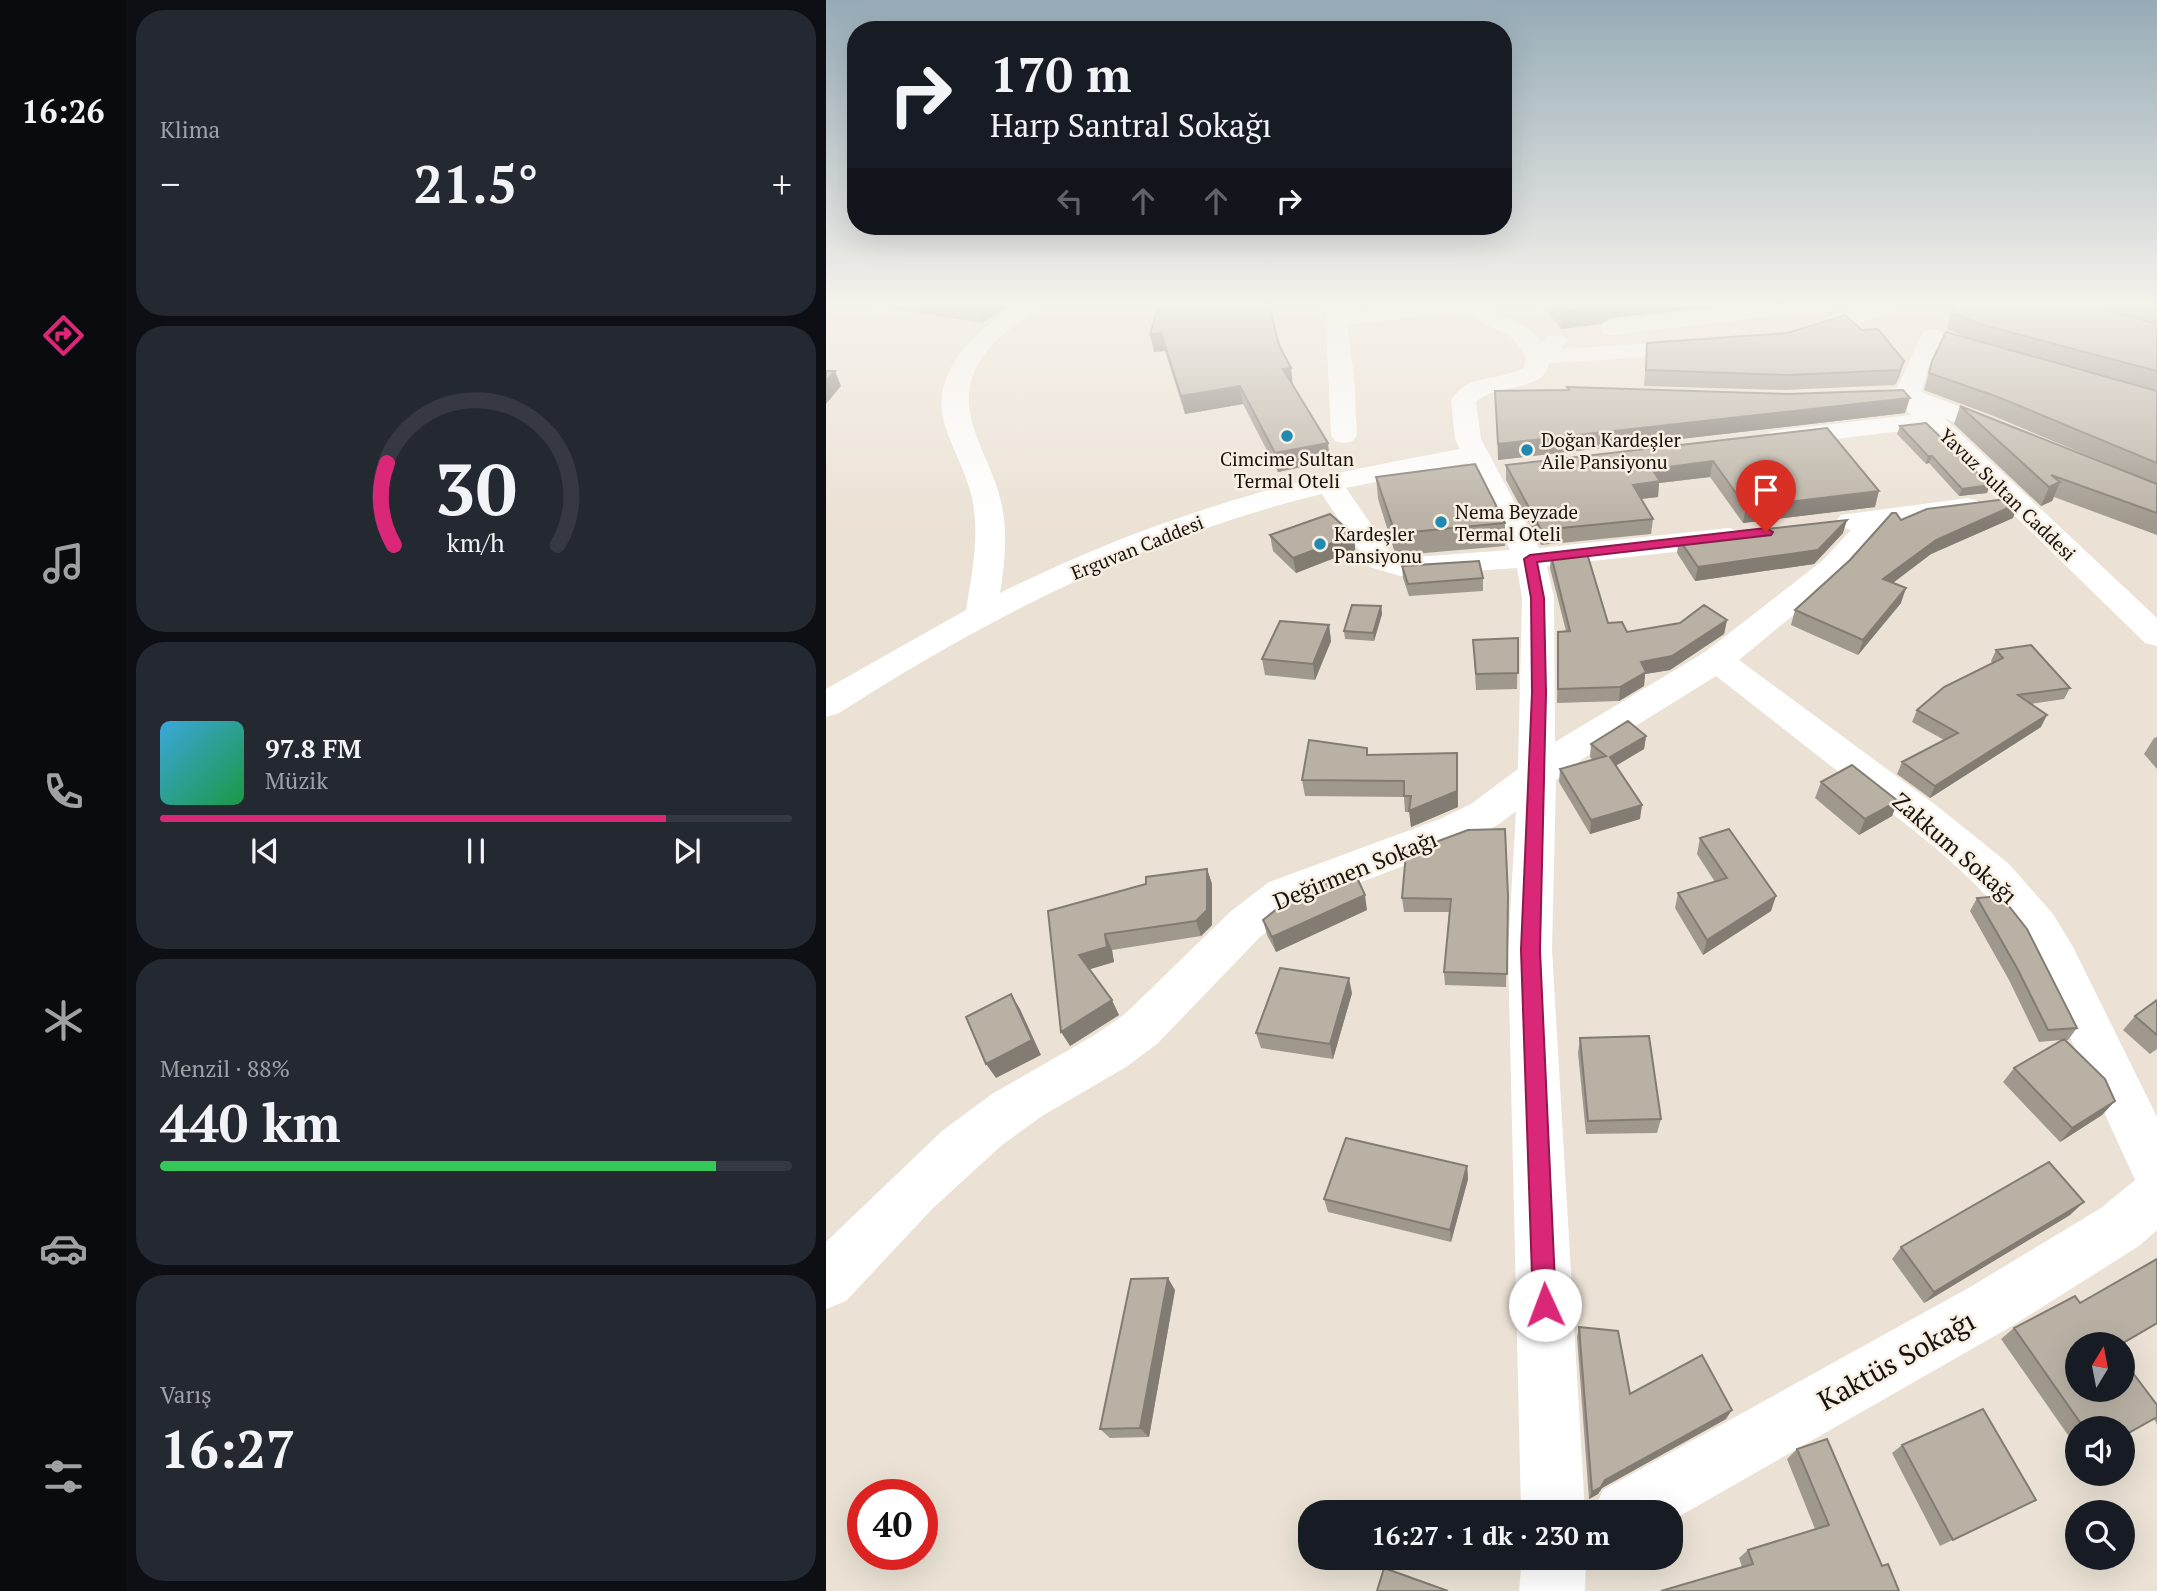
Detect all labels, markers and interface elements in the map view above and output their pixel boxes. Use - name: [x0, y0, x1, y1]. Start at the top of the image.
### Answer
- text: 170 m: [990, 41, 1132, 106]
- icon: right: [875, 49, 966, 140]
- text: 16:26: [21, 90, 105, 132]
- text: Harp Santral Sokağı: [990, 104, 1272, 146]
- text: Klima: [160, 114, 220, 145]
- text: 21.5°: [413, 149, 539, 218]
- text: −: [160, 159, 180, 209]
- text: +: [772, 159, 792, 209]
- icon: left: [1051, 182, 1089, 220]
- icon: ahead: [1124, 182, 1162, 220]
- icon: ahead: [1197, 182, 1235, 220]
- icon: right: [1270, 182, 1308, 220]
- icon: directions: [39, 311, 88, 360]
- street label: Yavuz Sultan Caddesi: [1934, 422, 2082, 566]
- place label: Doğan Kardeşler Aile Pansiyonu: [1541, 427, 1682, 474]
- marker: Cimcime Sultan Termal Oteli: [1279, 428, 1295, 444]
- text: 30: [435, 440, 517, 537]
- marker: Doğan Kardeşler Aile Pansiyonu: [1519, 442, 1535, 458]
- place label: Cimcime Sultan Termal Oteli: [1220, 446, 1354, 493]
- pin: [1736, 460, 1796, 532]
- icon: arrive: [1747, 471, 1785, 509]
- place label: Nema Beyzade Termal Oteli: [1455, 499, 1578, 546]
- street label: Erguvan Caddesi: [1067, 509, 1207, 585]
- marker: Nema Beyzade Termal Oteli: [1433, 514, 1449, 530]
- place label: Kardeşler Pansiyonu: [1334, 521, 1422, 568]
- text: km/h: [447, 526, 505, 559]
- marker: Kardeşler Pansiyonu: [1312, 536, 1328, 552]
- icon: music: [39, 539, 88, 588]
- text: 97.8 FM: [265, 731, 362, 765]
- text: Müzik: [265, 765, 328, 796]
- icon: phone: [39, 767, 88, 816]
- street label: Zakkum Sokağı: [1886, 785, 2024, 911]
- street label: Değirmen Sokağı: [1269, 823, 1442, 917]
- icon: previous: [246, 832, 284, 870]
- icon: pause: [457, 832, 495, 870]
- icon: next: [668, 832, 706, 870]
- icon: climate: [39, 996, 88, 1045]
- text: Menzil · 88%: [160, 1053, 290, 1084]
- text: 440 km: [160, 1088, 341, 1157]
- icon: car: [39, 1224, 88, 1273]
- position arrow: [1508, 1268, 1582, 1342]
- street label: Kaktüs Sokağı: [1811, 1302, 1981, 1418]
- north arrow: [2065, 1332, 2135, 1402]
- map controls: [2065, 1332, 2135, 1570]
- text: Varış: [160, 1379, 212, 1410]
- text: 16:27: [160, 1414, 295, 1483]
- button: sound: [2065, 1416, 2135, 1486]
- icon: filters: [39, 1452, 88, 1501]
- speed limit sign: 40: [847, 1479, 938, 1570]
- button: search: [2065, 1500, 2135, 1570]
- text: 16:27 · 1 dk · 230 m: [1371, 1518, 1610, 1552]

